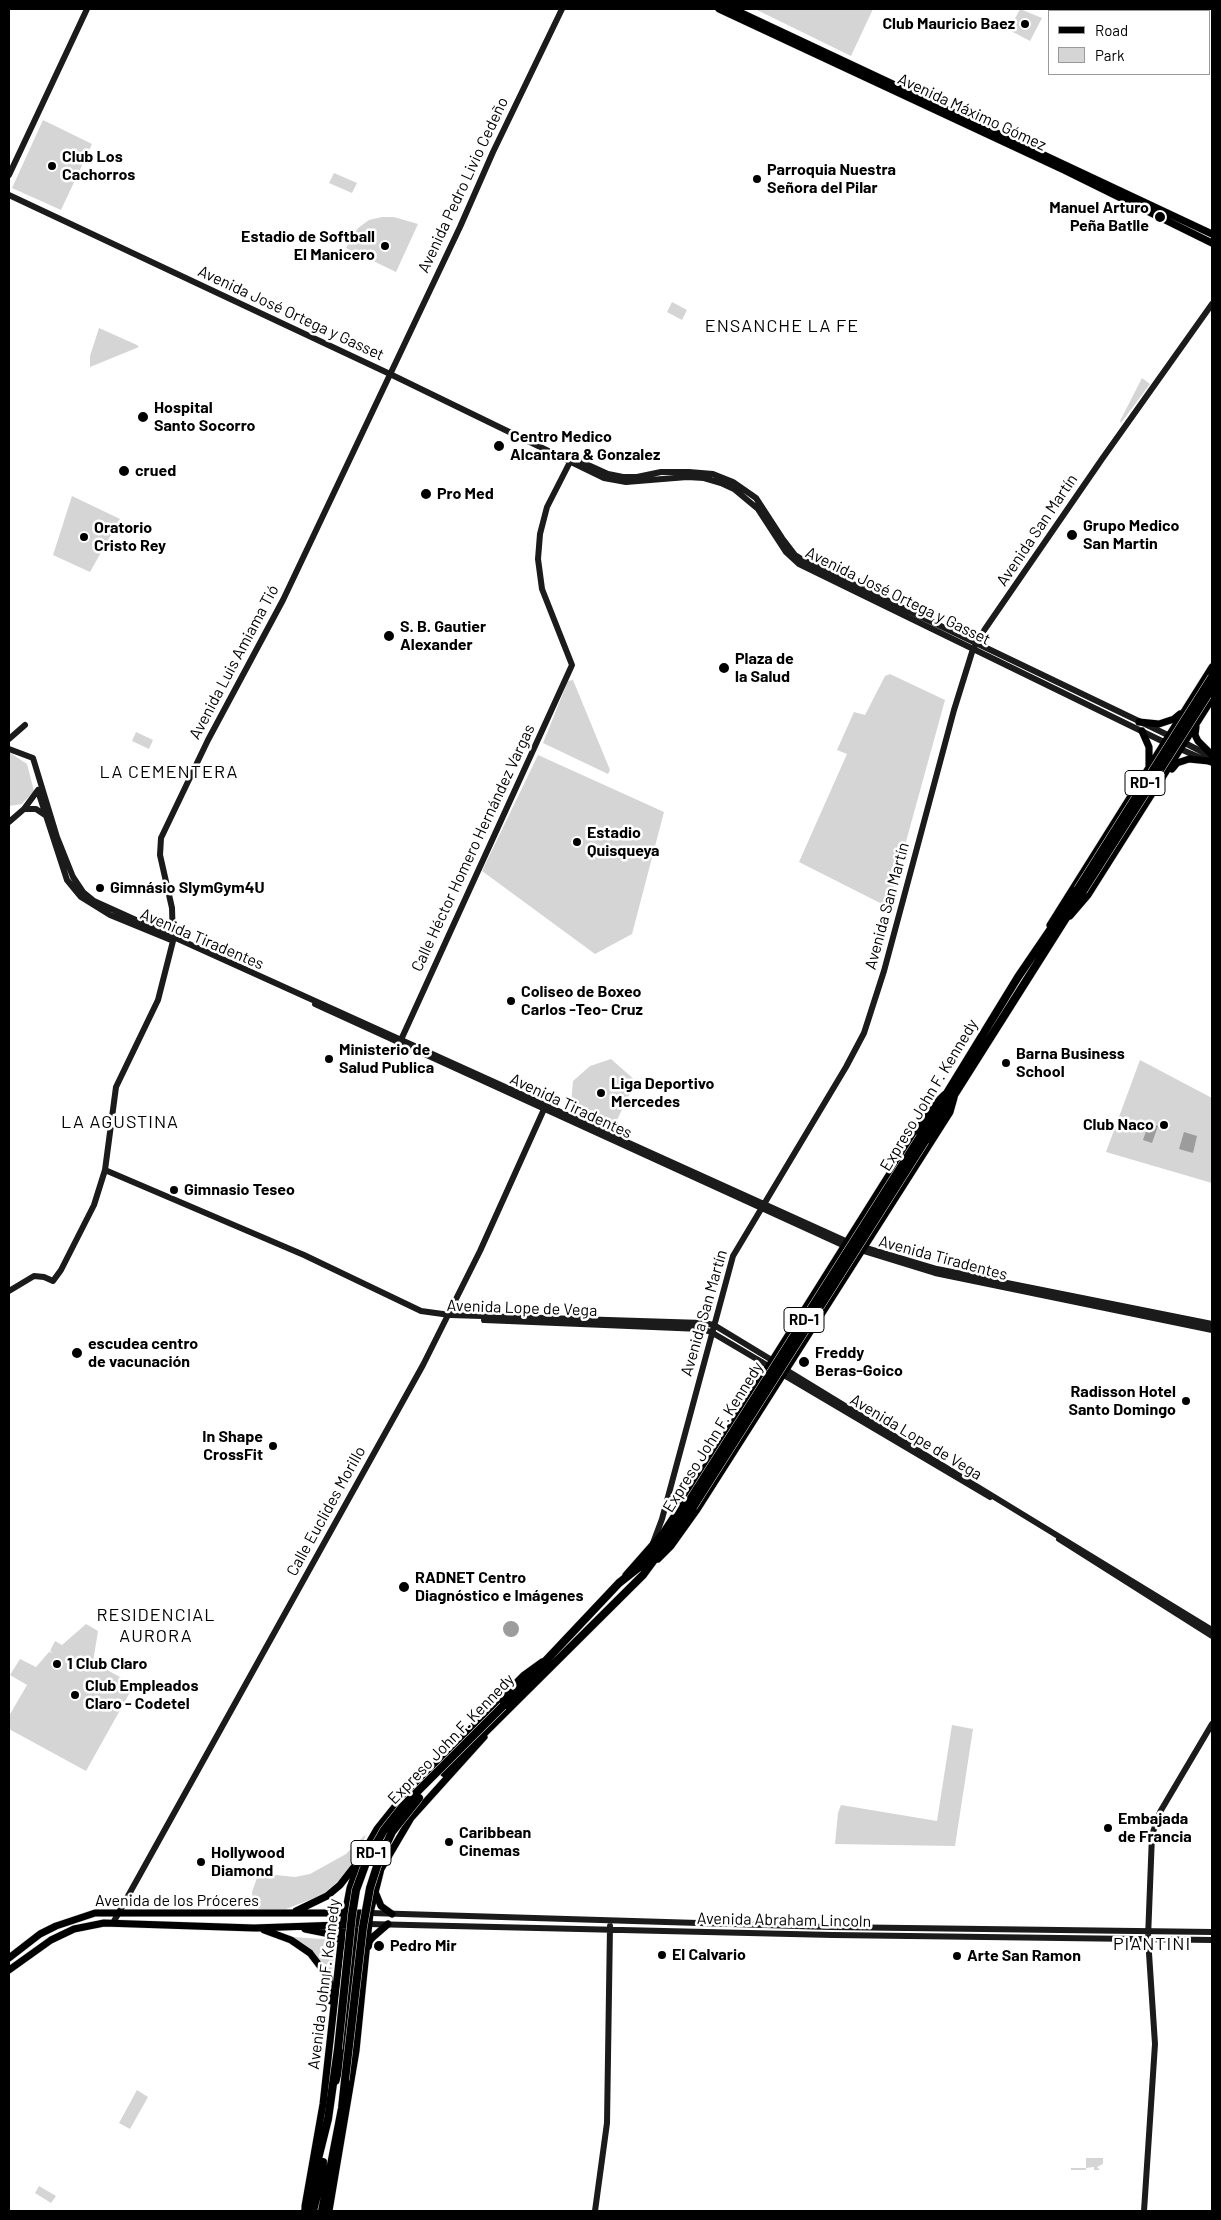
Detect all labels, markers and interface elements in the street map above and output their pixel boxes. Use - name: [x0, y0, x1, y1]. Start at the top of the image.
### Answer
- legend: [1048, 10, 1211, 75]
- place label: Club Mauricio Baez: [882, 14, 1015, 34]
- marker: Club Mauricio Baez: [1019, 18, 1031, 30]
- text: Road: [1095, 21, 1128, 39]
- text: Park: [1095, 46, 1124, 64]
- street label: Avenida Máximo Gómez: [895, 69, 1049, 155]
- street label: Avenida Pedro Livio Cedeño: [414, 94, 512, 276]
- place label: Club Los Cachorros: [62, 147, 135, 185]
- marker: Club Los Cachorros: [46, 160, 58, 172]
- place label: Parroquia Nuestra Señora del Pilar: [767, 160, 896, 198]
- marker: Parroquia Nuestra Señora del Pilar: [751, 173, 763, 185]
- place label: Manuel Arturo Peña Batlle: [1049, 198, 1149, 236]
- marker: Manuel Arturo Peña Batlle: [1153, 210, 1167, 224]
- place label: Estadio de Softball El Manicero: [241, 227, 375, 265]
- marker: Estadio de Softball El Manicero: [379, 240, 391, 252]
- street label: Avenida José Ortega y Gasset: [195, 261, 387, 365]
- district label: ENSANCHE LA FE: [703, 315, 861, 337]
- place label: Hospital Santo Socorro: [154, 398, 256, 436]
- marker: Hospital Santo Socorro: [136, 410, 150, 424]
- place label: Centro Medico Alcantara & Gonzalez: [510, 427, 660, 465]
- marker: Centro Medico Alcantara & Gonzalez: [492, 439, 506, 453]
- place label: crued: [135, 461, 176, 481]
- marker: crued: [117, 464, 131, 478]
- street label: Avenida San Martín: [992, 470, 1082, 590]
- place label: Pro Med: [437, 484, 494, 504]
- marker: Pro Med: [419, 487, 433, 501]
- place label: Grupo Medico San Martin: [1083, 516, 1180, 554]
- place label: Oratorio Cristo Rey: [94, 518, 166, 556]
- marker: Grupo Medico San Martin: [1065, 528, 1079, 542]
- marker: Oratorio Cristo Rey: [78, 531, 90, 543]
- street label: Avenida José Ortega y Gasset: [802, 543, 994, 649]
- street label: Avenida Luis Amiama Tió: [185, 582, 283, 742]
- place label: S. B. Gautier Alexander: [400, 617, 486, 655]
- marker: S. B. Gautier Alexander: [382, 629, 396, 643]
- place label: Plaza de la Salud: [735, 649, 794, 687]
- marker: Plaza de la Salud: [717, 661, 731, 675]
- street label: Calle Héctor Homero Hernández Vargas: [407, 721, 539, 975]
- district label: LA CEMENTERA: [98, 761, 240, 783]
- road number: RD-1: [1125, 770, 1165, 796]
- place label: Estadio Quisqueya: [587, 823, 659, 861]
- marker: Estadio Quisqueya: [571, 836, 583, 848]
- street label: Avenida San Martín: [861, 840, 913, 972]
- place label: Gimnásio SlymGym4U: [110, 878, 264, 898]
- marker: Gimnásio SlymGym4U: [94, 882, 106, 894]
- street label: Avenida Tiradentes: [137, 904, 267, 974]
- place label: Coliseo de Boxeo Carlos -Teo- Cruz: [521, 982, 643, 1020]
- marker: Coliseo de Boxeo Carlos -Teo- Cruz: [505, 995, 517, 1007]
- street label: Expreso John F. Kennedy: [876, 1016, 982, 1174]
- place label: Ministerio de Salud Publica: [339, 1040, 434, 1078]
- place label: Barna Business School: [1016, 1044, 1125, 1082]
- marker: Ministerio de Salud Publica: [323, 1053, 335, 1065]
- marker: Barna Business School: [1000, 1057, 1012, 1069]
- street label: Avenida Tiradentes: [507, 1069, 635, 1143]
- place label: Liga Deportivo Mercedes: [611, 1074, 714, 1112]
- marker: Liga Deportivo Mercedes: [595, 1087, 607, 1099]
- district label: LA AGUSTINA: [60, 1111, 180, 1133]
- place label: Club Naco: [1083, 1115, 1154, 1135]
- marker: Club Naco: [1158, 1119, 1170, 1131]
- place label: Gimnasio Teseo: [184, 1180, 295, 1200]
- marker: Gimnasio Teseo: [168, 1184, 180, 1196]
- street label: Avenida Tiradentes: [877, 1232, 1009, 1284]
- street label: Avenida San Martín: [677, 1248, 731, 1378]
- street label: Avenida Lope de Vega: [446, 1296, 598, 1320]
- road number: RD-1: [784, 1308, 824, 1332]
- place label: escudea centro de vacunación: [88, 1334, 198, 1372]
- place label: Freddy Beras-Goico: [815, 1343, 903, 1381]
- marker: escudea centro de vacunación: [70, 1346, 84, 1360]
- marker: Freddy Beras-Goico: [797, 1355, 811, 1369]
- street label: Expreso John F. Kennedy: [659, 1358, 767, 1516]
- place label: Radisson Hotel Santo Domingo: [1068, 1382, 1176, 1420]
- street label: Avenida Lope de Vega: [847, 1390, 985, 1484]
- marker: Radisson Hotel Santo Domingo: [1180, 1395, 1192, 1407]
- place label: In Shape CrossFit: [202, 1427, 263, 1465]
- marker: In Shape CrossFit: [267, 1440, 279, 1452]
- street label: Calle Euclides Morillo: [282, 1443, 370, 1579]
- place label: RADNET Centro Diagnóstico e Imágenes: [415, 1568, 584, 1606]
- marker: RADNET Centro Diagnóstico e Imágenes: [397, 1580, 411, 1594]
- district label: RESIDENCIAL AURORA: [95, 1604, 217, 1646]
- place label: 1 Club Claro: [67, 1654, 147, 1674]
- marker: 1 Club Claro: [51, 1658, 63, 1670]
- street label: Expreso John F. Kennedy: [384, 1670, 518, 1808]
- place label: Club Empleados Claro - Codetel: [85, 1676, 198, 1714]
- marker: Club Empleados Claro - Codetel: [69, 1689, 81, 1701]
- place label: Embajada de Francia: [1118, 1809, 1192, 1847]
- marker: Embajada de Francia: [1102, 1822, 1114, 1834]
- place label: Caribbean Cinemas: [459, 1823, 531, 1861]
- marker: Caribbean Cinemas: [443, 1836, 455, 1848]
- road number: RD-1: [351, 1840, 391, 1866]
- place label: Hollywood Diamond: [211, 1843, 285, 1881]
- marker: Hollywood Diamond: [195, 1856, 207, 1868]
- street label: Avenida de los Próceres: [95, 1891, 259, 1911]
- street label: Avenida John F. Kennedy: [304, 1898, 344, 2070]
- street label: Avenida Abraham Lincoln: [697, 1909, 871, 1931]
- district label: PIANTINI: [1112, 1933, 1192, 1955]
- place label: Pedro Mir: [390, 1936, 457, 1956]
- marker: Pedro Mir: [372, 1939, 386, 1953]
- place label: El Calvario: [672, 1945, 746, 1965]
- place label: Arte San Ramon: [967, 1946, 1081, 1966]
- marker: El Calvario: [656, 1949, 668, 1961]
- marker: Arte San Ramon: [951, 1950, 963, 1962]

